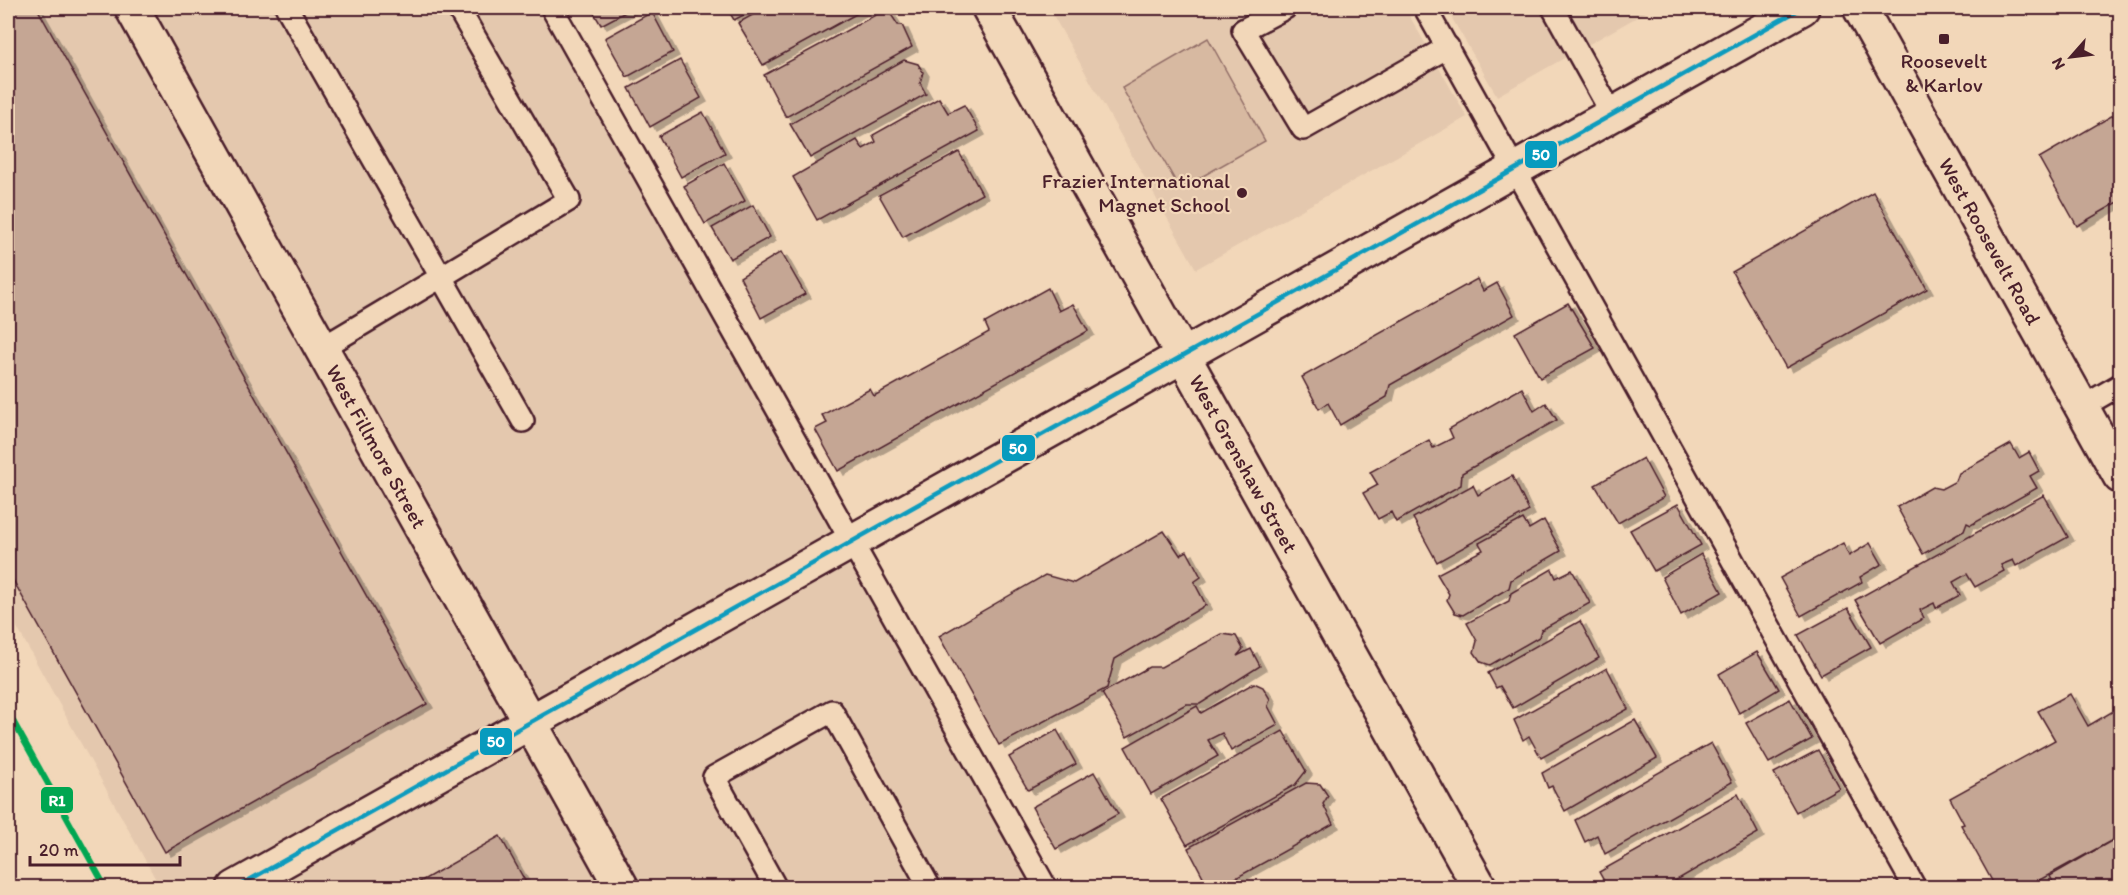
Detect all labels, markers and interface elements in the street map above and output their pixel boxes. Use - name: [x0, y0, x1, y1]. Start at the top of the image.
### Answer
- north arrow: [2041, 27, 2101, 87]
- marker: Roosevelt & Karlov: [1937, 32, 1951, 46]
- place label: Roosevelt & Karlov: [1900, 48, 1988, 97]
- text: N: [2047, 55, 2069, 73]
- line badge: 50: [1524, 140, 1558, 169]
- text: 50: [1532, 145, 1550, 164]
- street label: West Roosevelt Road: [1934, 153, 2047, 329]
- place label: Frazier International Magnet School: [1042, 168, 1230, 217]
- marker: Frazier International Magnet School: [1235, 186, 1249, 200]
- street label: West Fillmore Street: [321, 360, 432, 533]
- street label: West Grenshaw Street: [1184, 370, 1304, 557]
- line badge: 50: [1001, 434, 1036, 462]
- text: 50: [1009, 439, 1027, 458]
- line badge: 50: [479, 727, 513, 756]
- text: 50: [487, 732, 505, 751]
- line badge: R1: [40, 786, 74, 814]
- text: R1: [48, 791, 66, 810]
- scale bar: [30, 829, 180, 867]
- text: 20 m: [39, 839, 79, 861]

